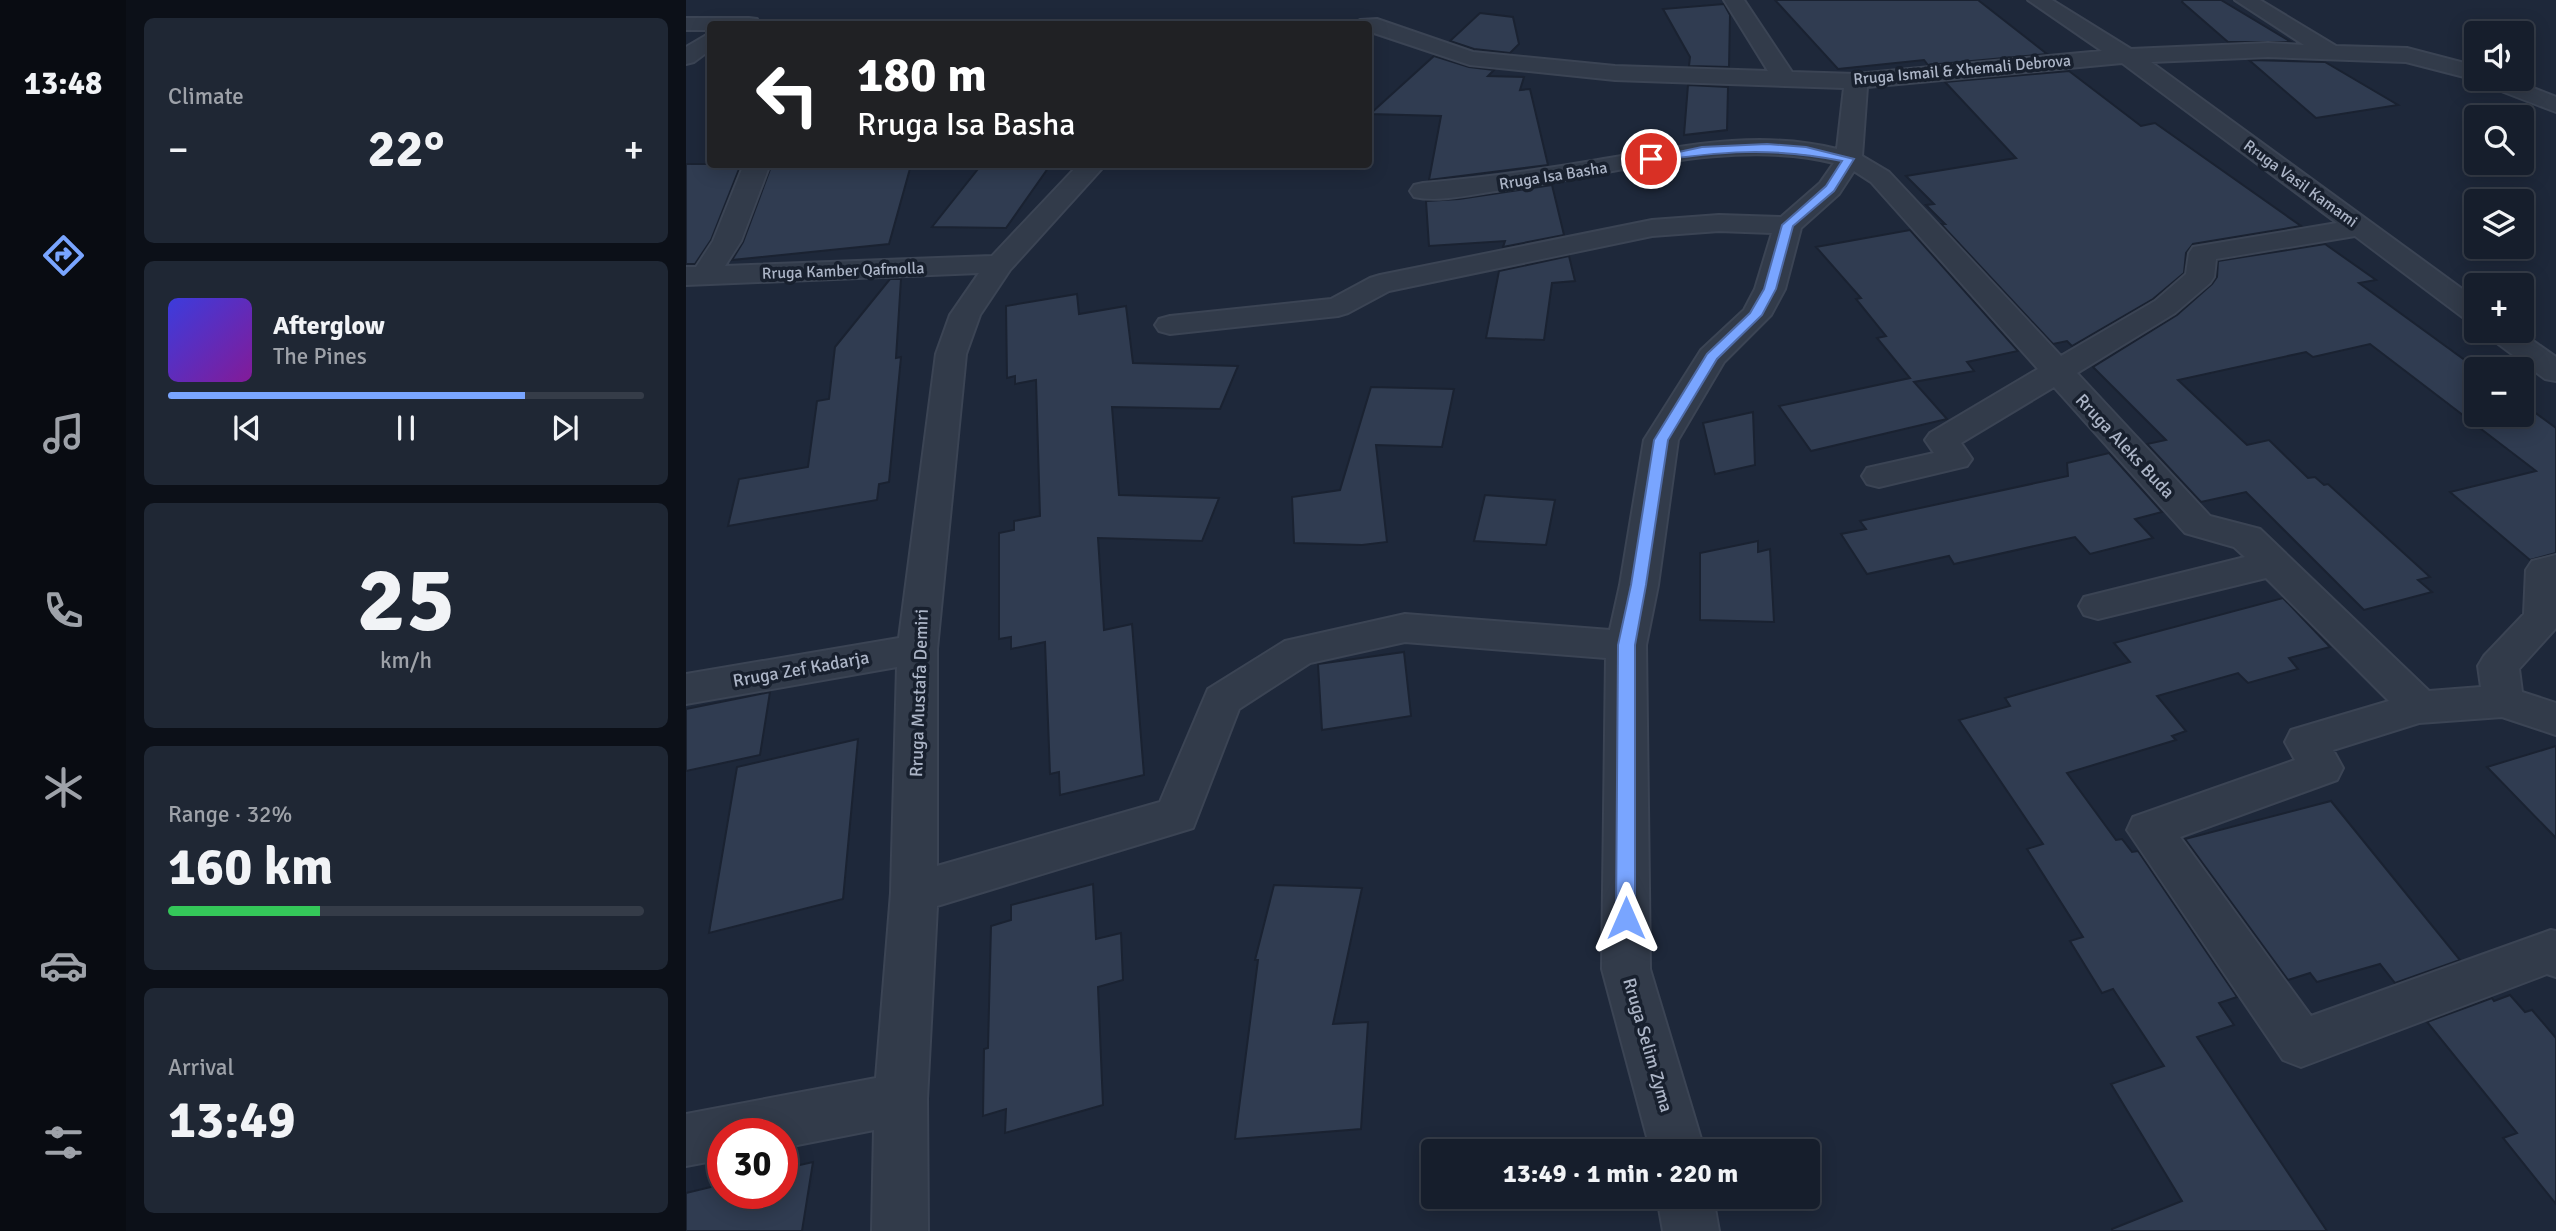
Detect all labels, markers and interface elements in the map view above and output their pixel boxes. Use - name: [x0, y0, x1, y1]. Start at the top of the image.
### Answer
- map controls: [2464, 21, 2534, 427]
- button: sound: [2464, 21, 2534, 91]
- text: 180 m: [857, 45, 987, 105]
- icon: left: [742, 49, 833, 140]
- street label: Rruga Ismail & Xhemali Debrova: [1852, 51, 2072, 89]
- text: 13:48: [24, 64, 102, 103]
- text: Climate: [168, 82, 244, 111]
- text: Rruga Isa Basha: [857, 105, 1076, 144]
- button: search: [2464, 105, 2534, 175]
- text: 22°: [368, 117, 444, 181]
- text: −: [168, 126, 189, 173]
- text: +: [623, 126, 644, 173]
- pin: [1621, 129, 1681, 189]
- street label: Rruga Vasil Kamami: [2239, 136, 2361, 232]
- icon: arrive: [1632, 140, 1670, 178]
- street label: Rruga Isa Basha: [1498, 158, 1609, 194]
- button: layers: [2464, 189, 2534, 259]
- icon: directions: [39, 231, 88, 280]
- street label: Rruga Kamber Qafmolla: [761, 258, 925, 284]
- button: +: [2464, 273, 2534, 343]
- text: Afterglow: [273, 310, 385, 342]
- text: The Pines: [273, 342, 367, 371]
- button: −: [2464, 357, 2534, 427]
- street label: Rruga Aleks Buda: [2071, 389, 2179, 503]
- icon: music: [39, 409, 88, 458]
- icon: previous: [228, 409, 266, 447]
- icon: pause: [387, 409, 425, 447]
- icon: next: [546, 409, 584, 447]
- text: 25: [357, 544, 455, 657]
- icon: phone: [39, 586, 88, 635]
- street label: Rruga Mustafa Demiri: [905, 608, 933, 778]
- text: km/h: [380, 646, 432, 675]
- street label: Rruga Zef Kadarja: [731, 646, 871, 692]
- icon: climate: [39, 763, 88, 812]
- text: Range · 32%: [168, 800, 292, 829]
- text: 160 km: [168, 835, 333, 899]
- position arrow: [1589, 881, 1663, 955]
- icon: car: [39, 941, 88, 990]
- street label: Rruga Selim Zyma: [1618, 975, 1678, 1115]
- text: Arrival: [168, 1053, 234, 1082]
- text: 13:49: [168, 1088, 296, 1152]
- icon: filters: [39, 1118, 88, 1167]
- speed limit sign: 30: [707, 1118, 798, 1209]
- text: 13:49 · 1 min · 220 m: [1503, 1158, 1738, 1190]

